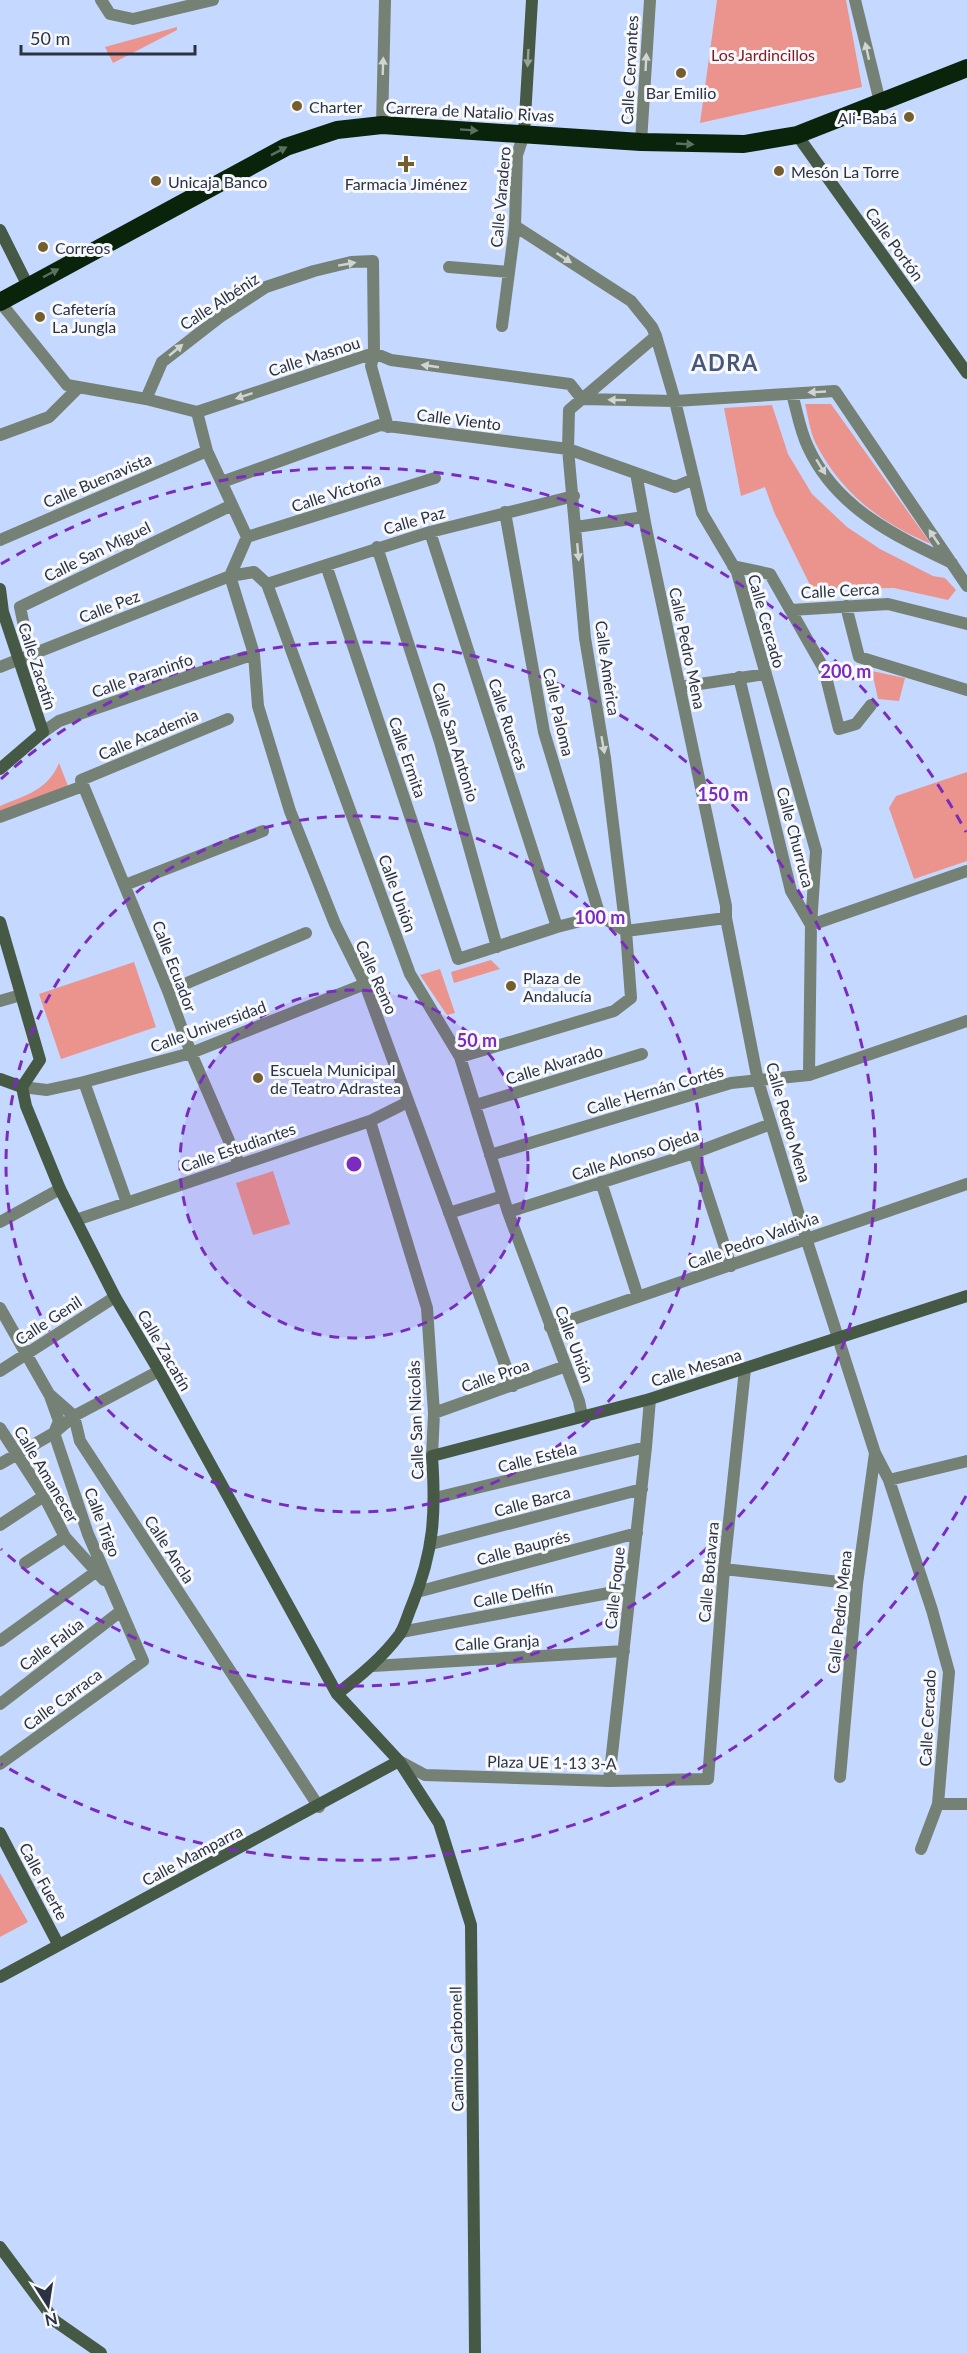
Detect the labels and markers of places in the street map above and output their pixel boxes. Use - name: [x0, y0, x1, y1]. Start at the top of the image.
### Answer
- marker: Bar Emilio: [674, 66, 688, 80]
- place label: Bar Emilio: [646, 83, 716, 102]
- place label: Charter: [309, 97, 363, 116]
- marker: Charter: [290, 99, 304, 113]
- place label: Ali-Babá: [838, 108, 897, 127]
- marker: Ali-Babá: [902, 110, 916, 124]
- marker: Farmacia Jiménez: [399, 157, 413, 171]
- place label: Mesón La Torre: [791, 162, 899, 181]
- marker: Mesón La Torre: [772, 164, 786, 178]
- place label: Unicaja Banco: [168, 172, 267, 191]
- marker: Unicaja Banco: [149, 174, 163, 188]
- place label: Farmacia Jiménez: [345, 174, 467, 193]
- place label: Correos: [55, 238, 110, 257]
- marker: Correos: [36, 240, 50, 254]
- place label: Cafetería La Jungla: [52, 299, 116, 336]
- marker: Cafetería La Jungla: [33, 310, 47, 324]
- place label: Plaza de Andalucía: [523, 968, 592, 1005]
- marker: Plaza de Andalucía: [504, 979, 518, 993]
- place label: Escuela Municipal de Teatro Adrastea: [270, 1060, 401, 1097]
- marker: Escuela Municipal de Teatro Adrastea: [251, 1071, 265, 1085]
- centre of rings: [344, 1154, 364, 1174]

